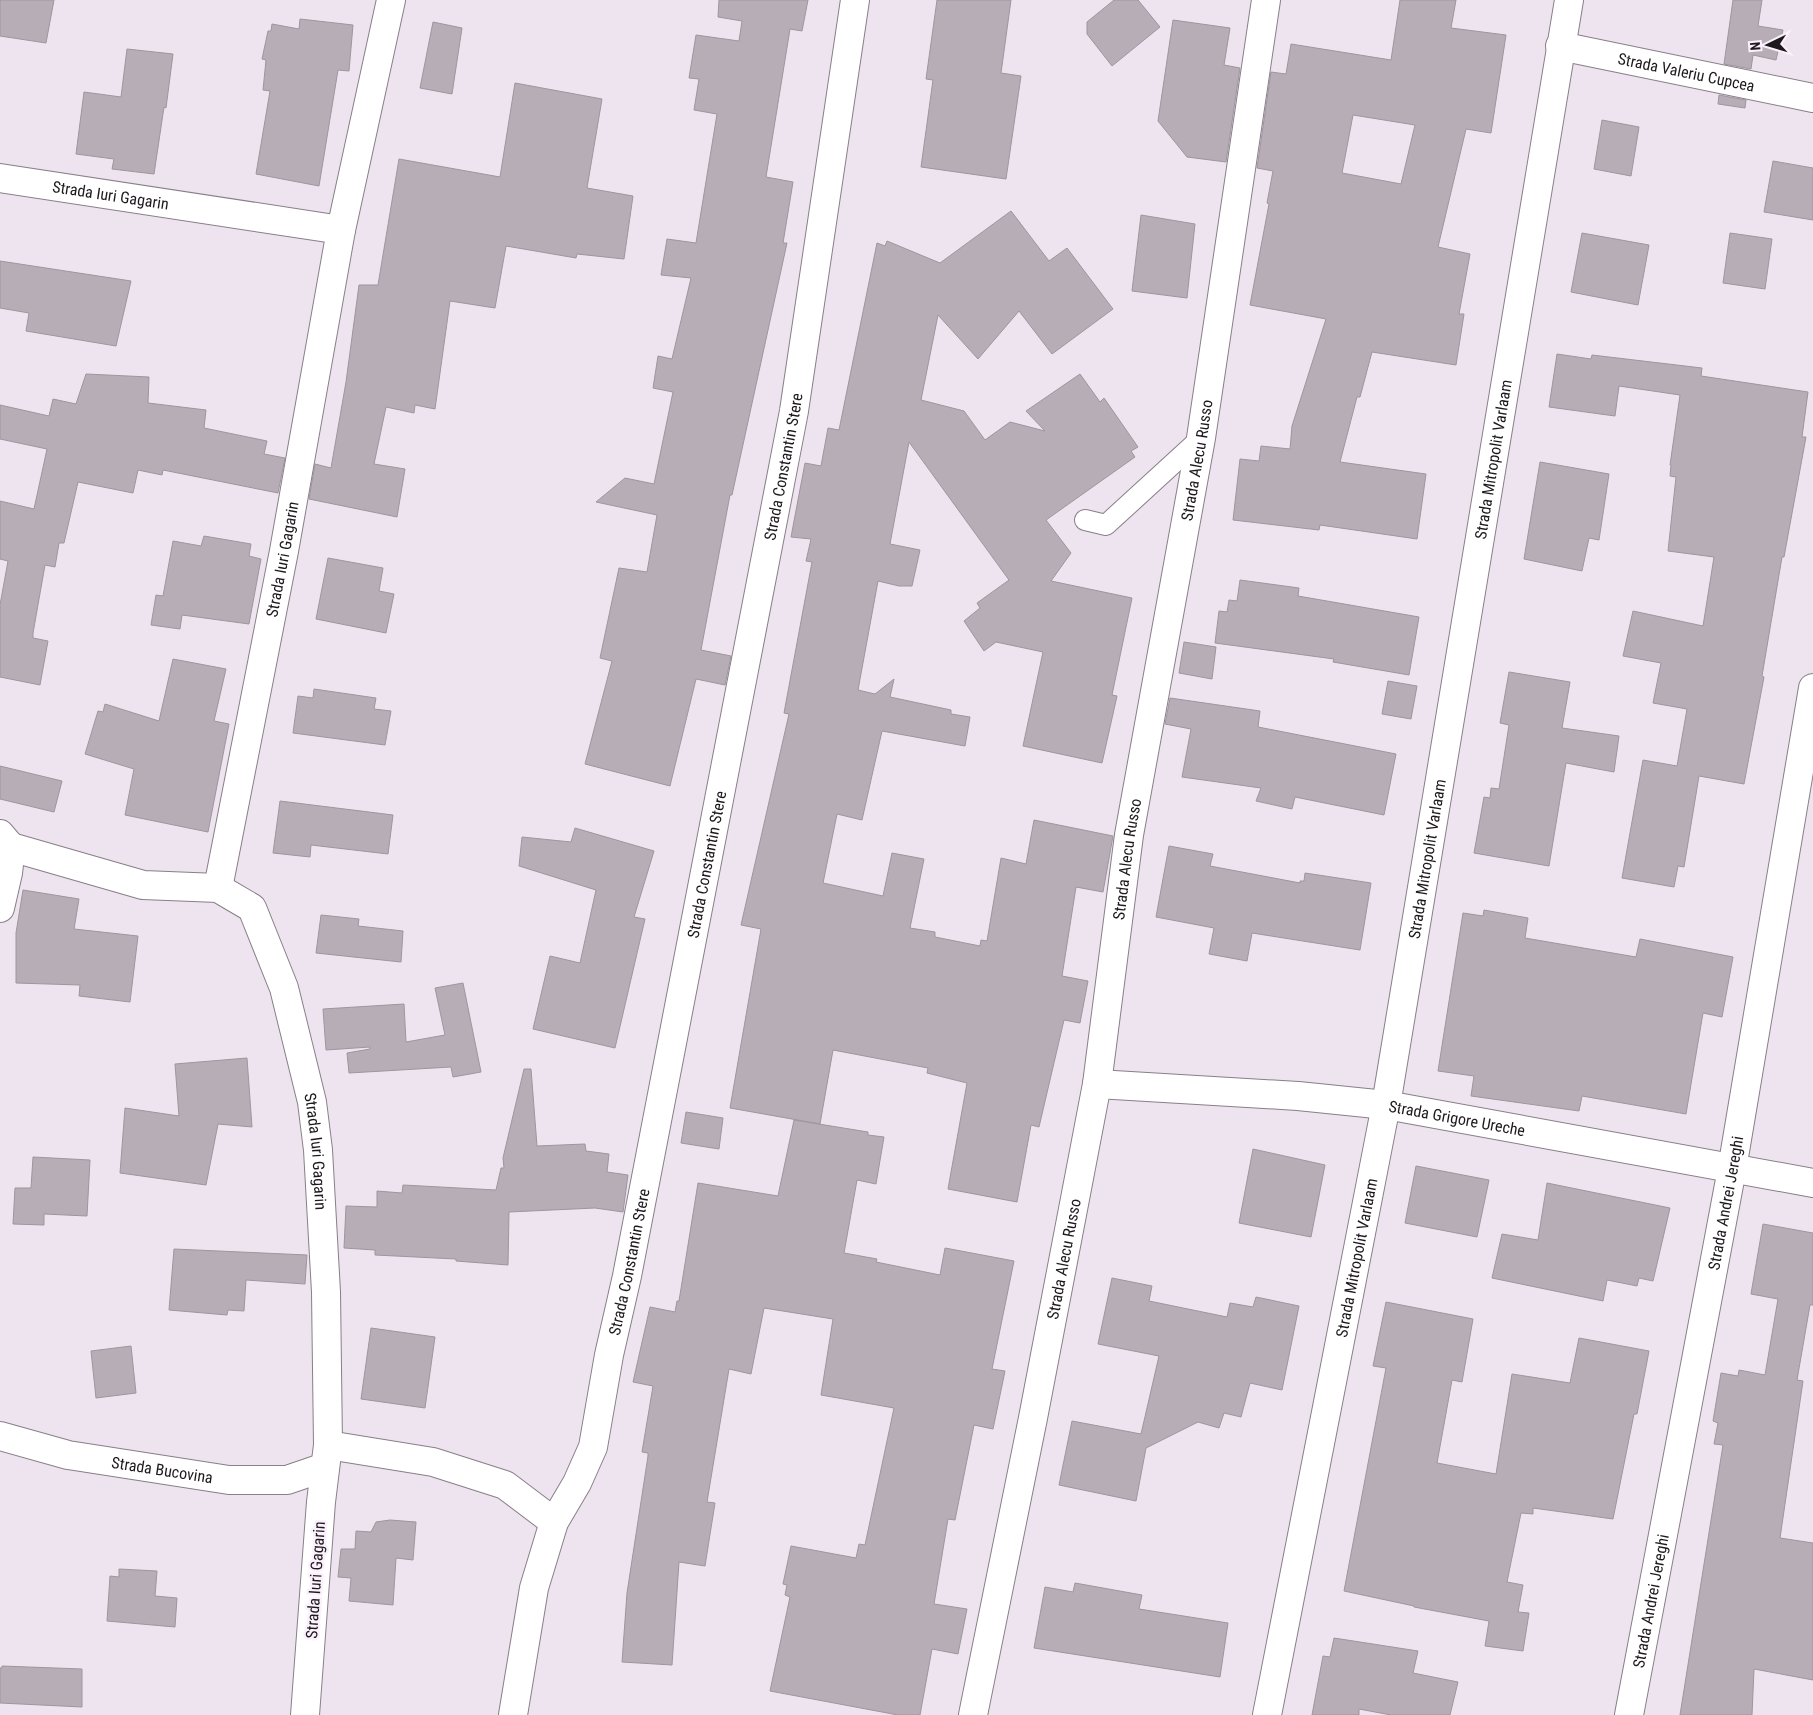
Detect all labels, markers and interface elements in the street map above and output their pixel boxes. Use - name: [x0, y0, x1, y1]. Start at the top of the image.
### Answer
- north arrow: [1743, 20, 1793, 70]
- text: N: [1747, 41, 1763, 51]
- street label: Strada Valeriu Cupcea: [1616, 49, 1756, 96]
- street label: Strada Iuri Gagarin: [51, 177, 170, 214]
- street label: Strada Mitropolit Varlaam: [1471, 378, 1516, 541]
- street label: Strada Constantin Stere: [760, 392, 807, 542]
- street label: Strada Alecu Russo: [1177, 398, 1217, 522]
- street label: Strada Iuri Gagarin: [262, 500, 303, 619]
- street label: Strada Mitropolit Varlaam: [1405, 778, 1450, 940]
- street label: Strada Constantin Stere: [683, 789, 730, 940]
- street label: Strada Alecu Russo: [1109, 797, 1145, 921]
- street label: Strada Iuri Gagarin: [300, 1091, 330, 1210]
- street label: Strada Grigore Ureche: [1387, 1097, 1527, 1140]
- street label: Strada Andrei Jereghi: [1704, 1135, 1747, 1272]
- street label: Strada Mitropolit Varlaam: [1332, 1177, 1382, 1339]
- street label: Strada Constantin Stere: [605, 1187, 654, 1337]
- street label: Strada Alecu Russo: [1043, 1197, 1085, 1321]
- street label: Strada Bucovina: [110, 1453, 214, 1487]
- street label: Strada Iuri Gagarin: [302, 1521, 329, 1639]
- street label: Strada Andrei Jereghi: [1629, 1533, 1673, 1670]

